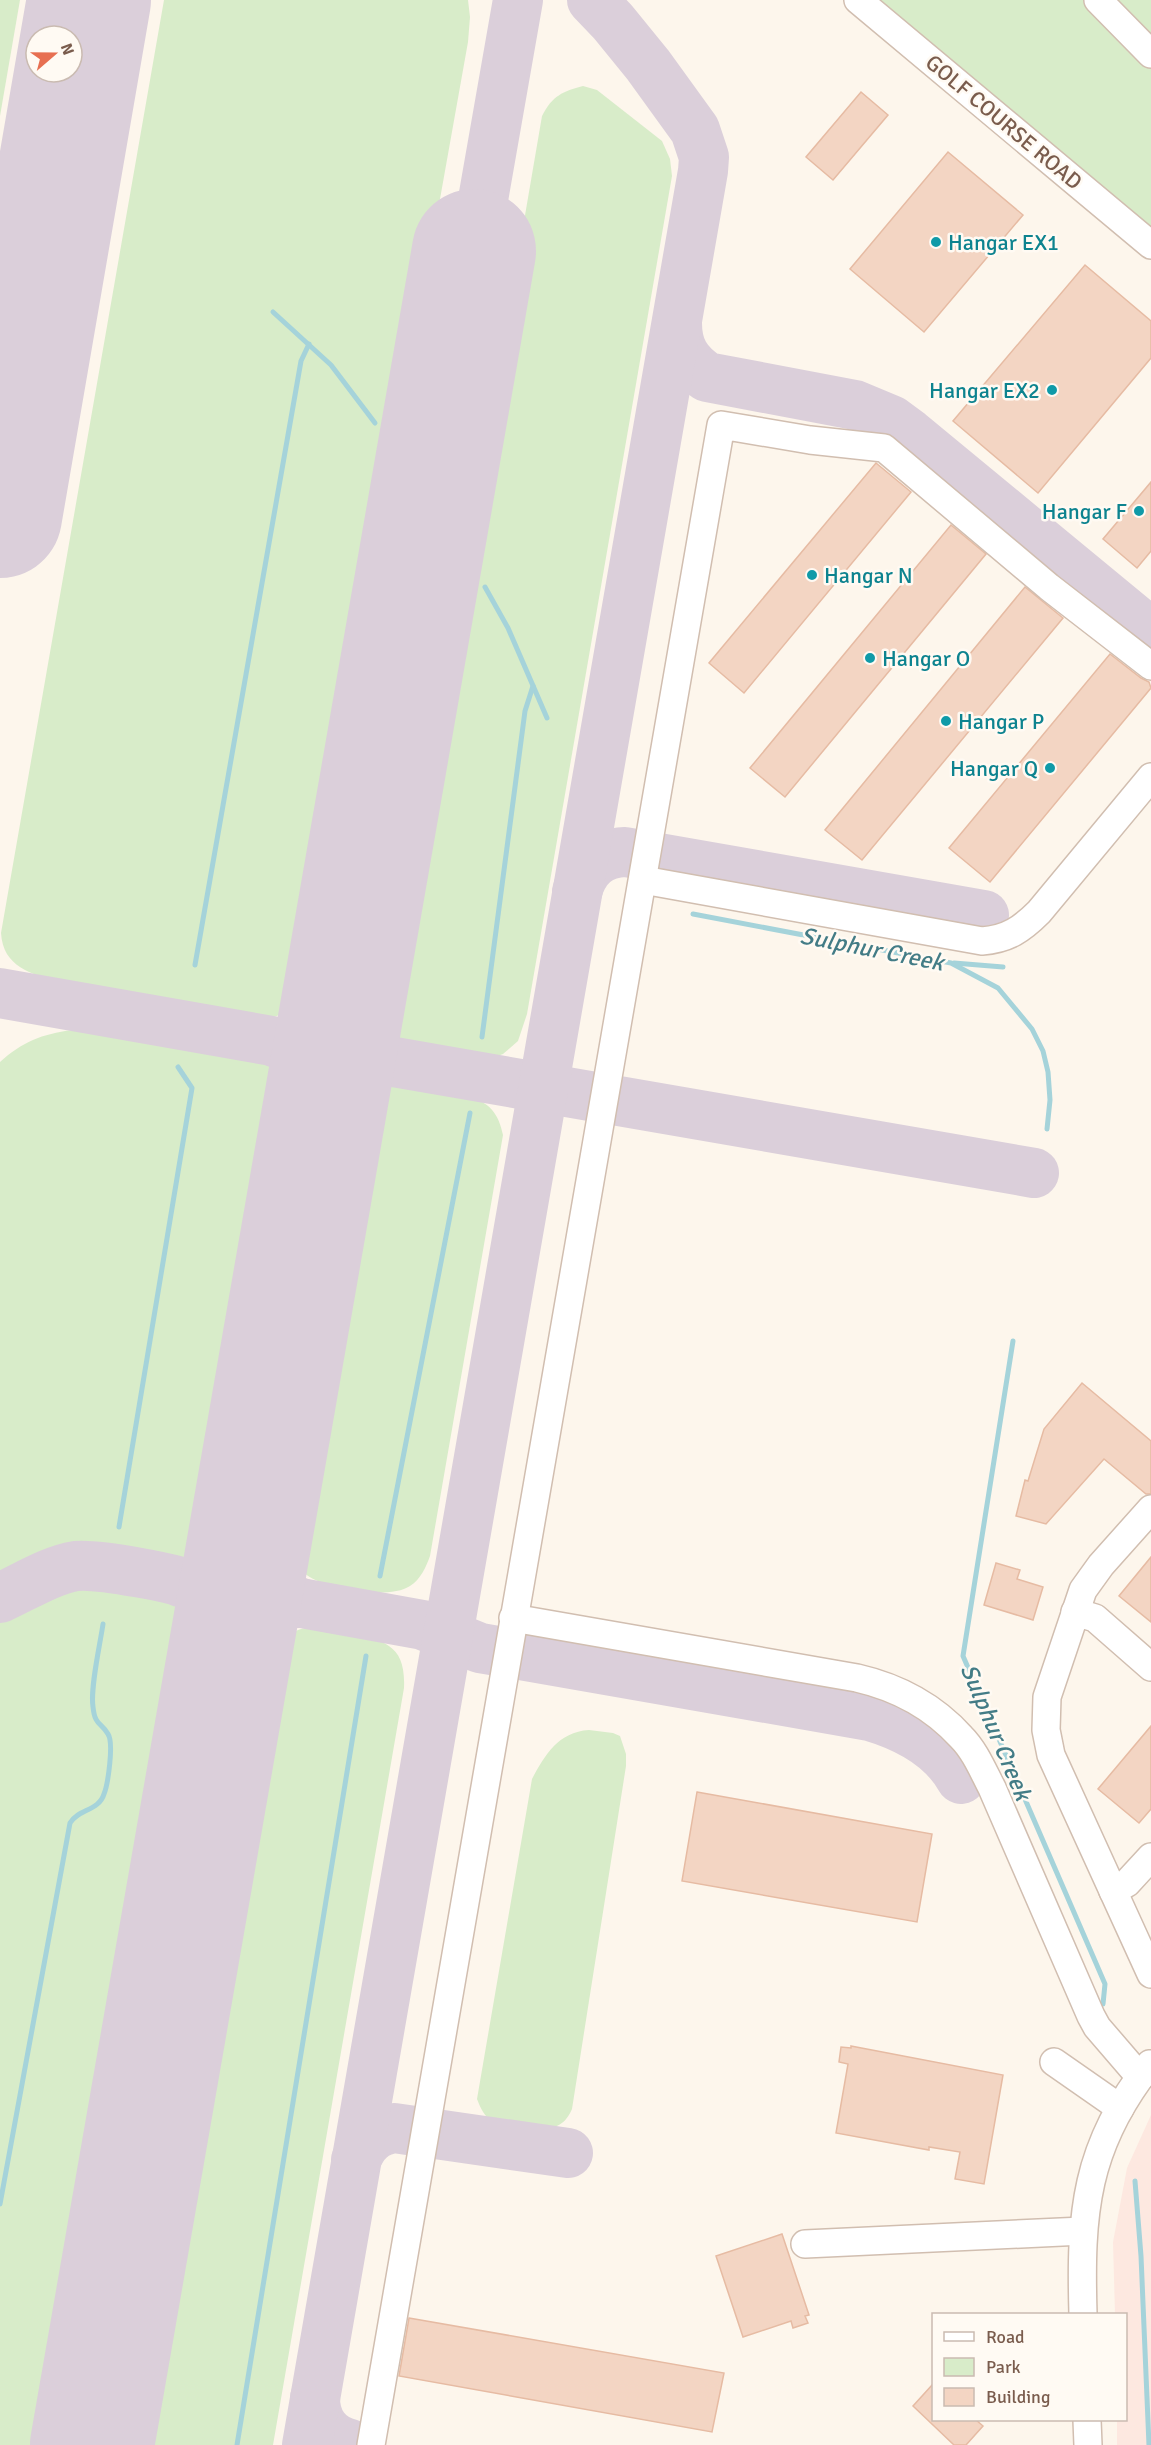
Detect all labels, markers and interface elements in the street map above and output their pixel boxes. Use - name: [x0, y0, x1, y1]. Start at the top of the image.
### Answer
- north arrow: [24, 24, 84, 84]
- text: N: [56, 41, 78, 58]
- street label: GOLF COURSE ROAD: [920, 49, 1088, 195]
- place label: Hangar EX1: [948, 229, 1059, 256]
- marker: Hangar EX1: [929, 235, 943, 249]
- place label: Hangar EX2: [929, 377, 1040, 404]
- marker: Hangar EX2: [1045, 383, 1059, 397]
- place label: Hangar F: [1042, 498, 1127, 525]
- marker: Hangar F: [1132, 504, 1146, 518]
- place label: Hangar N: [824, 562, 913, 589]
- marker: Hangar N: [805, 568, 819, 582]
- place label: Hangar O: [882, 645, 970, 672]
- marker: Hangar O: [863, 651, 877, 665]
- place label: Hangar P: [958, 708, 1044, 735]
- marker: Hangar P: [939, 714, 953, 728]
- place label: Hangar Q: [950, 755, 1038, 782]
- marker: Hangar Q: [1043, 761, 1057, 775]
- water label: Sulphur Creek: [798, 920, 948, 978]
- water label: Sulphur Creek: [954, 1659, 1039, 1807]
- legend: [932, 2313, 1127, 2421]
- text: Road: [986, 2326, 1025, 2348]
- text: Park: [986, 2356, 1021, 2378]
- text: Building: [986, 2386, 1050, 2408]

